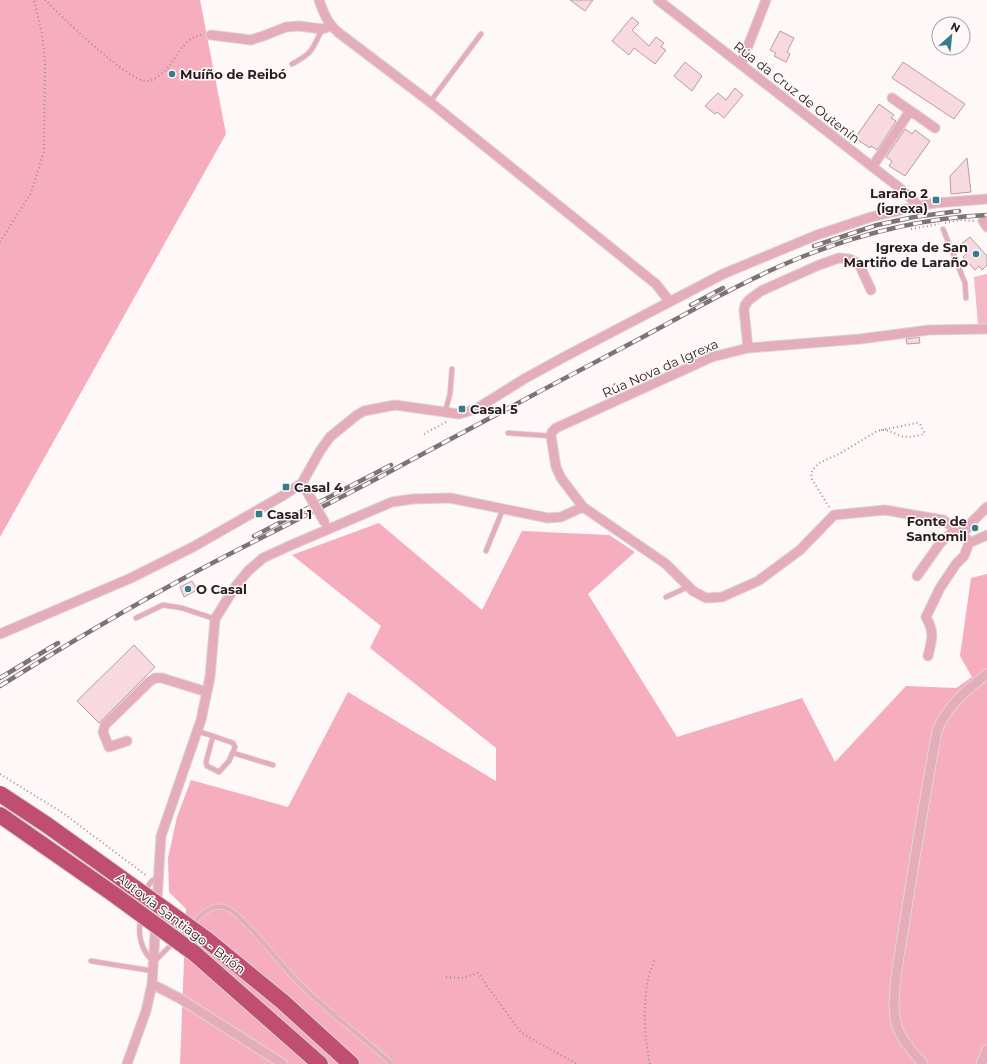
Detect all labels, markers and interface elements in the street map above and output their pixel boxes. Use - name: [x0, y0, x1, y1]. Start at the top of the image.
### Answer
- north arrow: [931, 16, 971, 56]
- text: N: [948, 19, 963, 35]
- street label: Rúa da Cruz de Outenín: [731, 38, 863, 146]
- place label: Muíño de Reibó: [180, 66, 287, 82]
- marker: Muíño de Reibó: [167, 69, 177, 79]
- place label: Laraño 2 (igrexa): [870, 185, 928, 216]
- marker: Laraño 2 (igrexa): [931, 195, 941, 205]
- place label: Igrexa de San Martiño de Laraño: [844, 239, 968, 270]
- marker: Igrexa de San Martiño de Laraño: [971, 249, 981, 259]
- street label: Rúa Nova da Igrexa: [599, 335, 721, 401]
- place label: Casal 5: [470, 401, 518, 417]
- marker: Casal 5: [457, 404, 467, 414]
- place label: Casal 4: [294, 479, 343, 495]
- marker: Casal 4: [281, 482, 291, 492]
- place label: Casal 1: [267, 506, 312, 522]
- marker: Casal 1: [254, 509, 264, 519]
- place label: Fonte de Santomil: [906, 513, 967, 544]
- marker: Fonte de Santomil: [970, 523, 980, 533]
- place label: O Casal: [196, 581, 247, 597]
- marker: O Casal: [183, 584, 193, 594]
- street label: Autovía Santiago - Brión: [113, 869, 249, 977]

